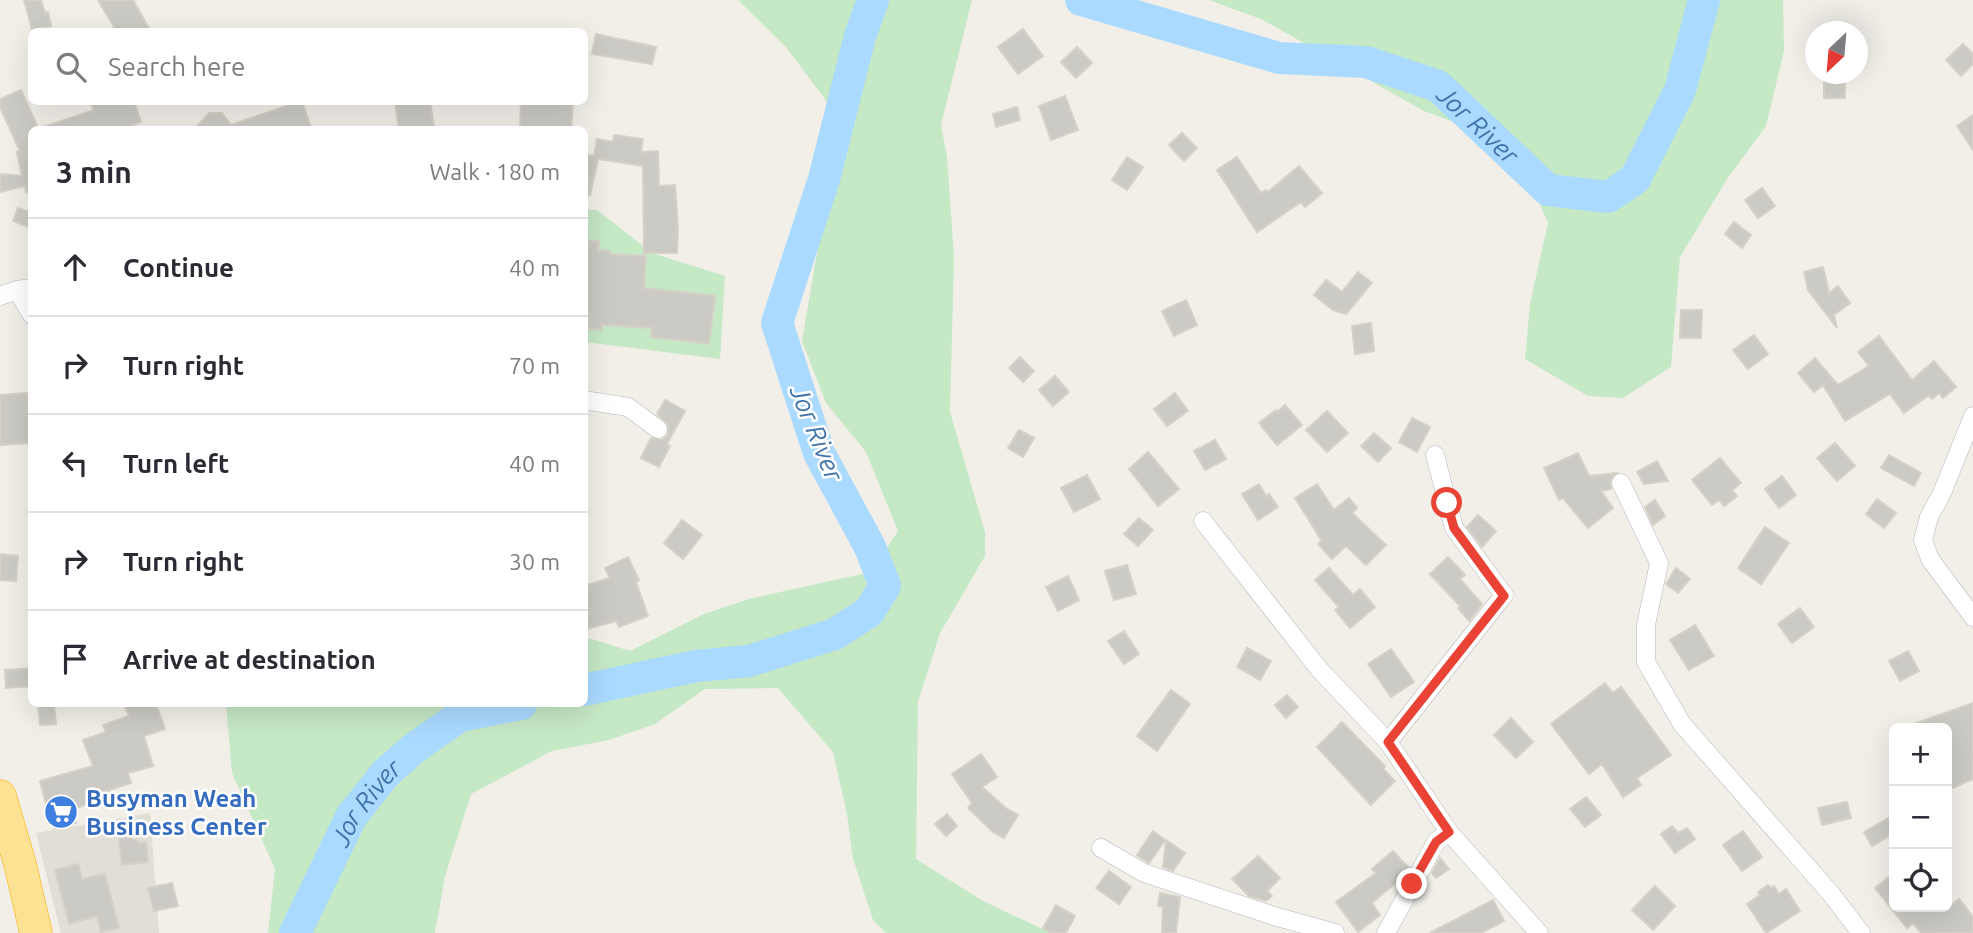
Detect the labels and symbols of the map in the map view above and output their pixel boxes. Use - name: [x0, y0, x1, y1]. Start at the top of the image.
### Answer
- north arrow: [1805, 21, 1868, 84]
- water label: Jor River: [1431, 78, 1526, 170]
- water label: Jor River: [784, 379, 850, 486]
- route start: [1431, 487, 1462, 518]
- water label: Jor River: [324, 752, 407, 852]
- place label: Busyman Weah Business Center: [86, 785, 267, 840]
- supermarket icon: Busyman Weah Business Center: [42, 793, 80, 831]
- route end: [1396, 868, 1427, 899]

